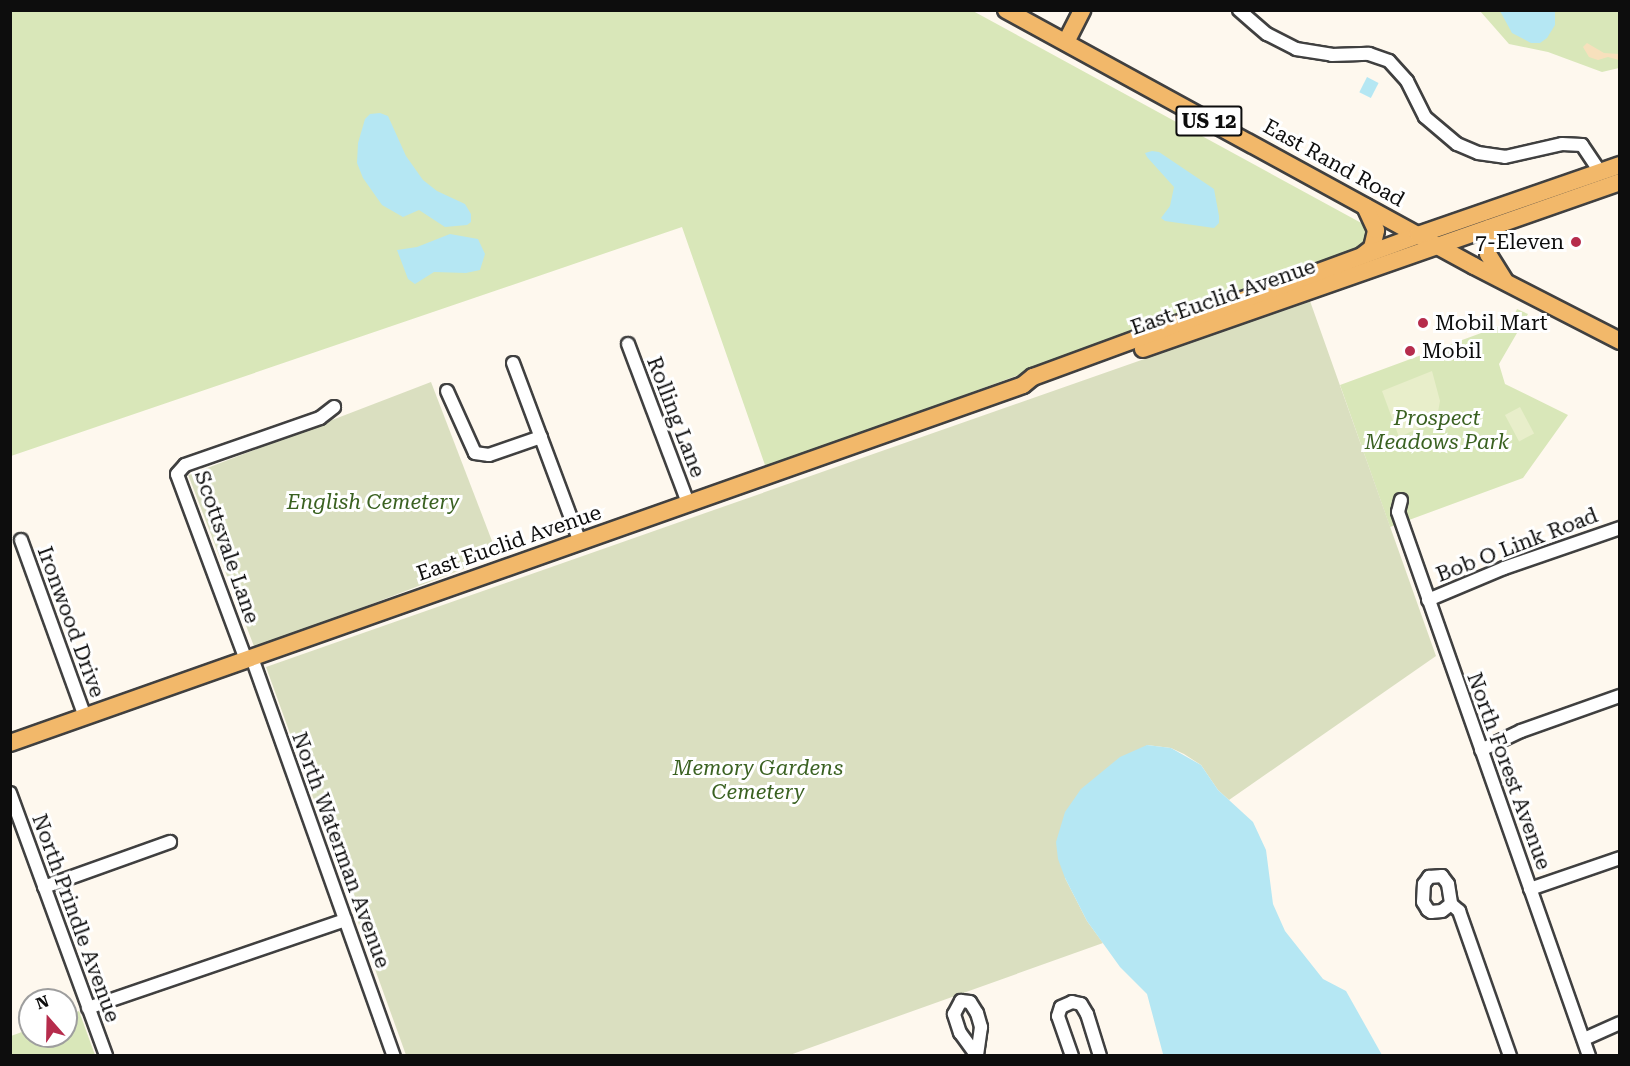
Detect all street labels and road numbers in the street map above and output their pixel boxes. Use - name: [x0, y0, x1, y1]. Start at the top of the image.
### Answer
- road number: US 12: [1174, 104, 1244, 138]
- street label: East Rand Road: [1259, 114, 1409, 212]
- street label: East Euclid Avenue: [1127, 254, 1319, 340]
- street label: Rolling Lane: [641, 353, 711, 481]
- street label: Scottsvale Lane: [189, 467, 265, 627]
- street label: East Euclid Avenue: [413, 500, 605, 586]
- street label: Bob O Link Road: [1433, 503, 1601, 587]
- street label: Ironwood Drive: [32, 543, 110, 701]
- street label: North Forest Avenue: [1462, 669, 1556, 873]
- street label: North Waterman Avenue: [287, 729, 395, 971]
- street label: North Prindle Avenue: [27, 810, 125, 1026]

